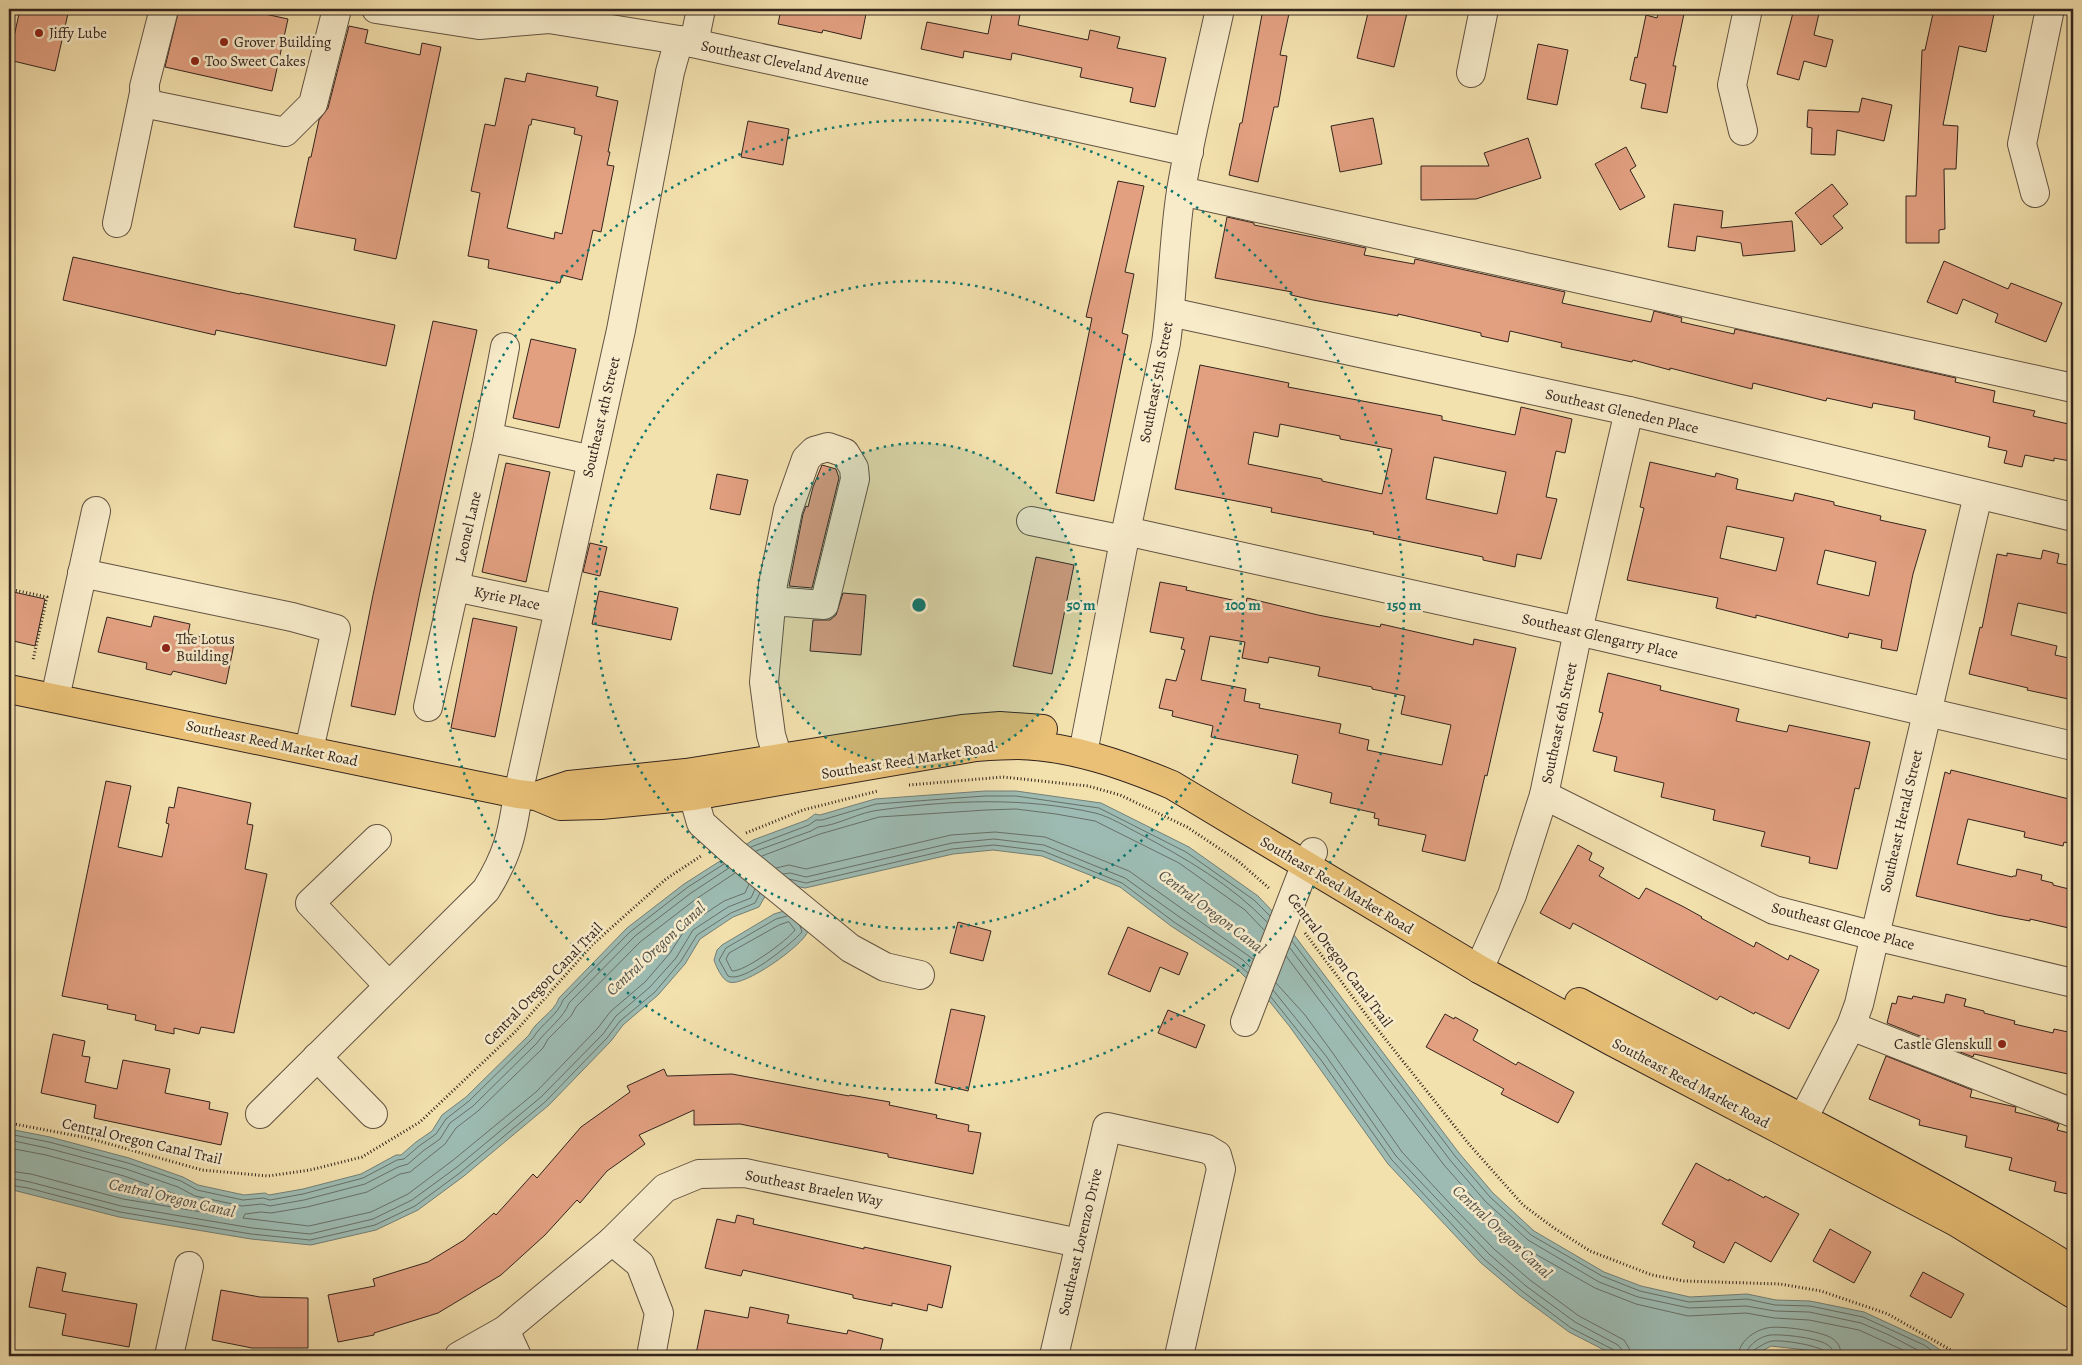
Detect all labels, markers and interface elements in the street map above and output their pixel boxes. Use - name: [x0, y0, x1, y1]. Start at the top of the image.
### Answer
- place label: Jiffy Lube: [49, 23, 107, 43]
- marker: Jiffy Lube: [33, 27, 45, 39]
- place label: Grover Building: [234, 32, 332, 52]
- street label: Southeast Cleveland Avenue: [699, 35, 871, 91]
- marker: Grover Building: [218, 36, 230, 48]
- place label: Too Sweet Cakes: [205, 51, 306, 71]
- marker: Too Sweet Cakes: [189, 55, 201, 67]
- street label: Southeast 5th Street: [1134, 320, 1178, 444]
- street label: Southeast 4th Street: [577, 355, 625, 479]
- street label: Southeast Gleneden Place: [1543, 384, 1701, 438]
- street label: Leonel Lane: [450, 489, 486, 565]
- street label: Kyrie Place: [472, 581, 542, 615]
- text: 50 m: [1066, 595, 1096, 615]
- text: 100 m: [1225, 595, 1261, 615]
- text: 150 m: [1387, 595, 1422, 615]
- centre of rings: [910, 596, 928, 614]
- street label: Southeast Glengarry Place: [1520, 608, 1680, 664]
- place label: The Lotus Building: [176, 629, 235, 666]
- marker: The Lotus Building: [160, 642, 172, 654]
- street label: Southeast 6th Street: [1536, 660, 1582, 786]
- street label: Southeast Reed Market Road: [184, 715, 361, 771]
- street label: Southeast Reed Market Road: [820, 736, 997, 784]
- street label: Southeast Herald Street: [1875, 748, 1927, 894]
- street label: Southeast Reed Market Road: [1257, 831, 1418, 939]
- water label: Central Oregon Canal: [1154, 864, 1270, 960]
- street label: Central Oregon Canal Trail: [1283, 889, 1397, 1032]
- water label: Central Oregon Canal: [601, 897, 711, 1001]
- street label: Southeast Glencoe Place: [1769, 897, 1917, 955]
- street label: Central Oregon Canal Trail: [479, 918, 607, 1050]
- street label: Southeast Reed Market Road: [1609, 1033, 1774, 1133]
- place label: Castle Glenskull: [1894, 1034, 1992, 1054]
- marker: Castle Glenskull: [1996, 1038, 2008, 1050]
- street label: Central Oregon Canal Trail: [60, 1113, 224, 1169]
- street label: Southeast Braelen Way: [744, 1165, 885, 1211]
- street label: Southeast Lorenzo Drive: [1053, 1166, 1107, 1318]
- water label: Central Oregon Canal: [107, 1173, 237, 1223]
- water label: Central Oregon Canal: [1447, 1180, 1557, 1284]

